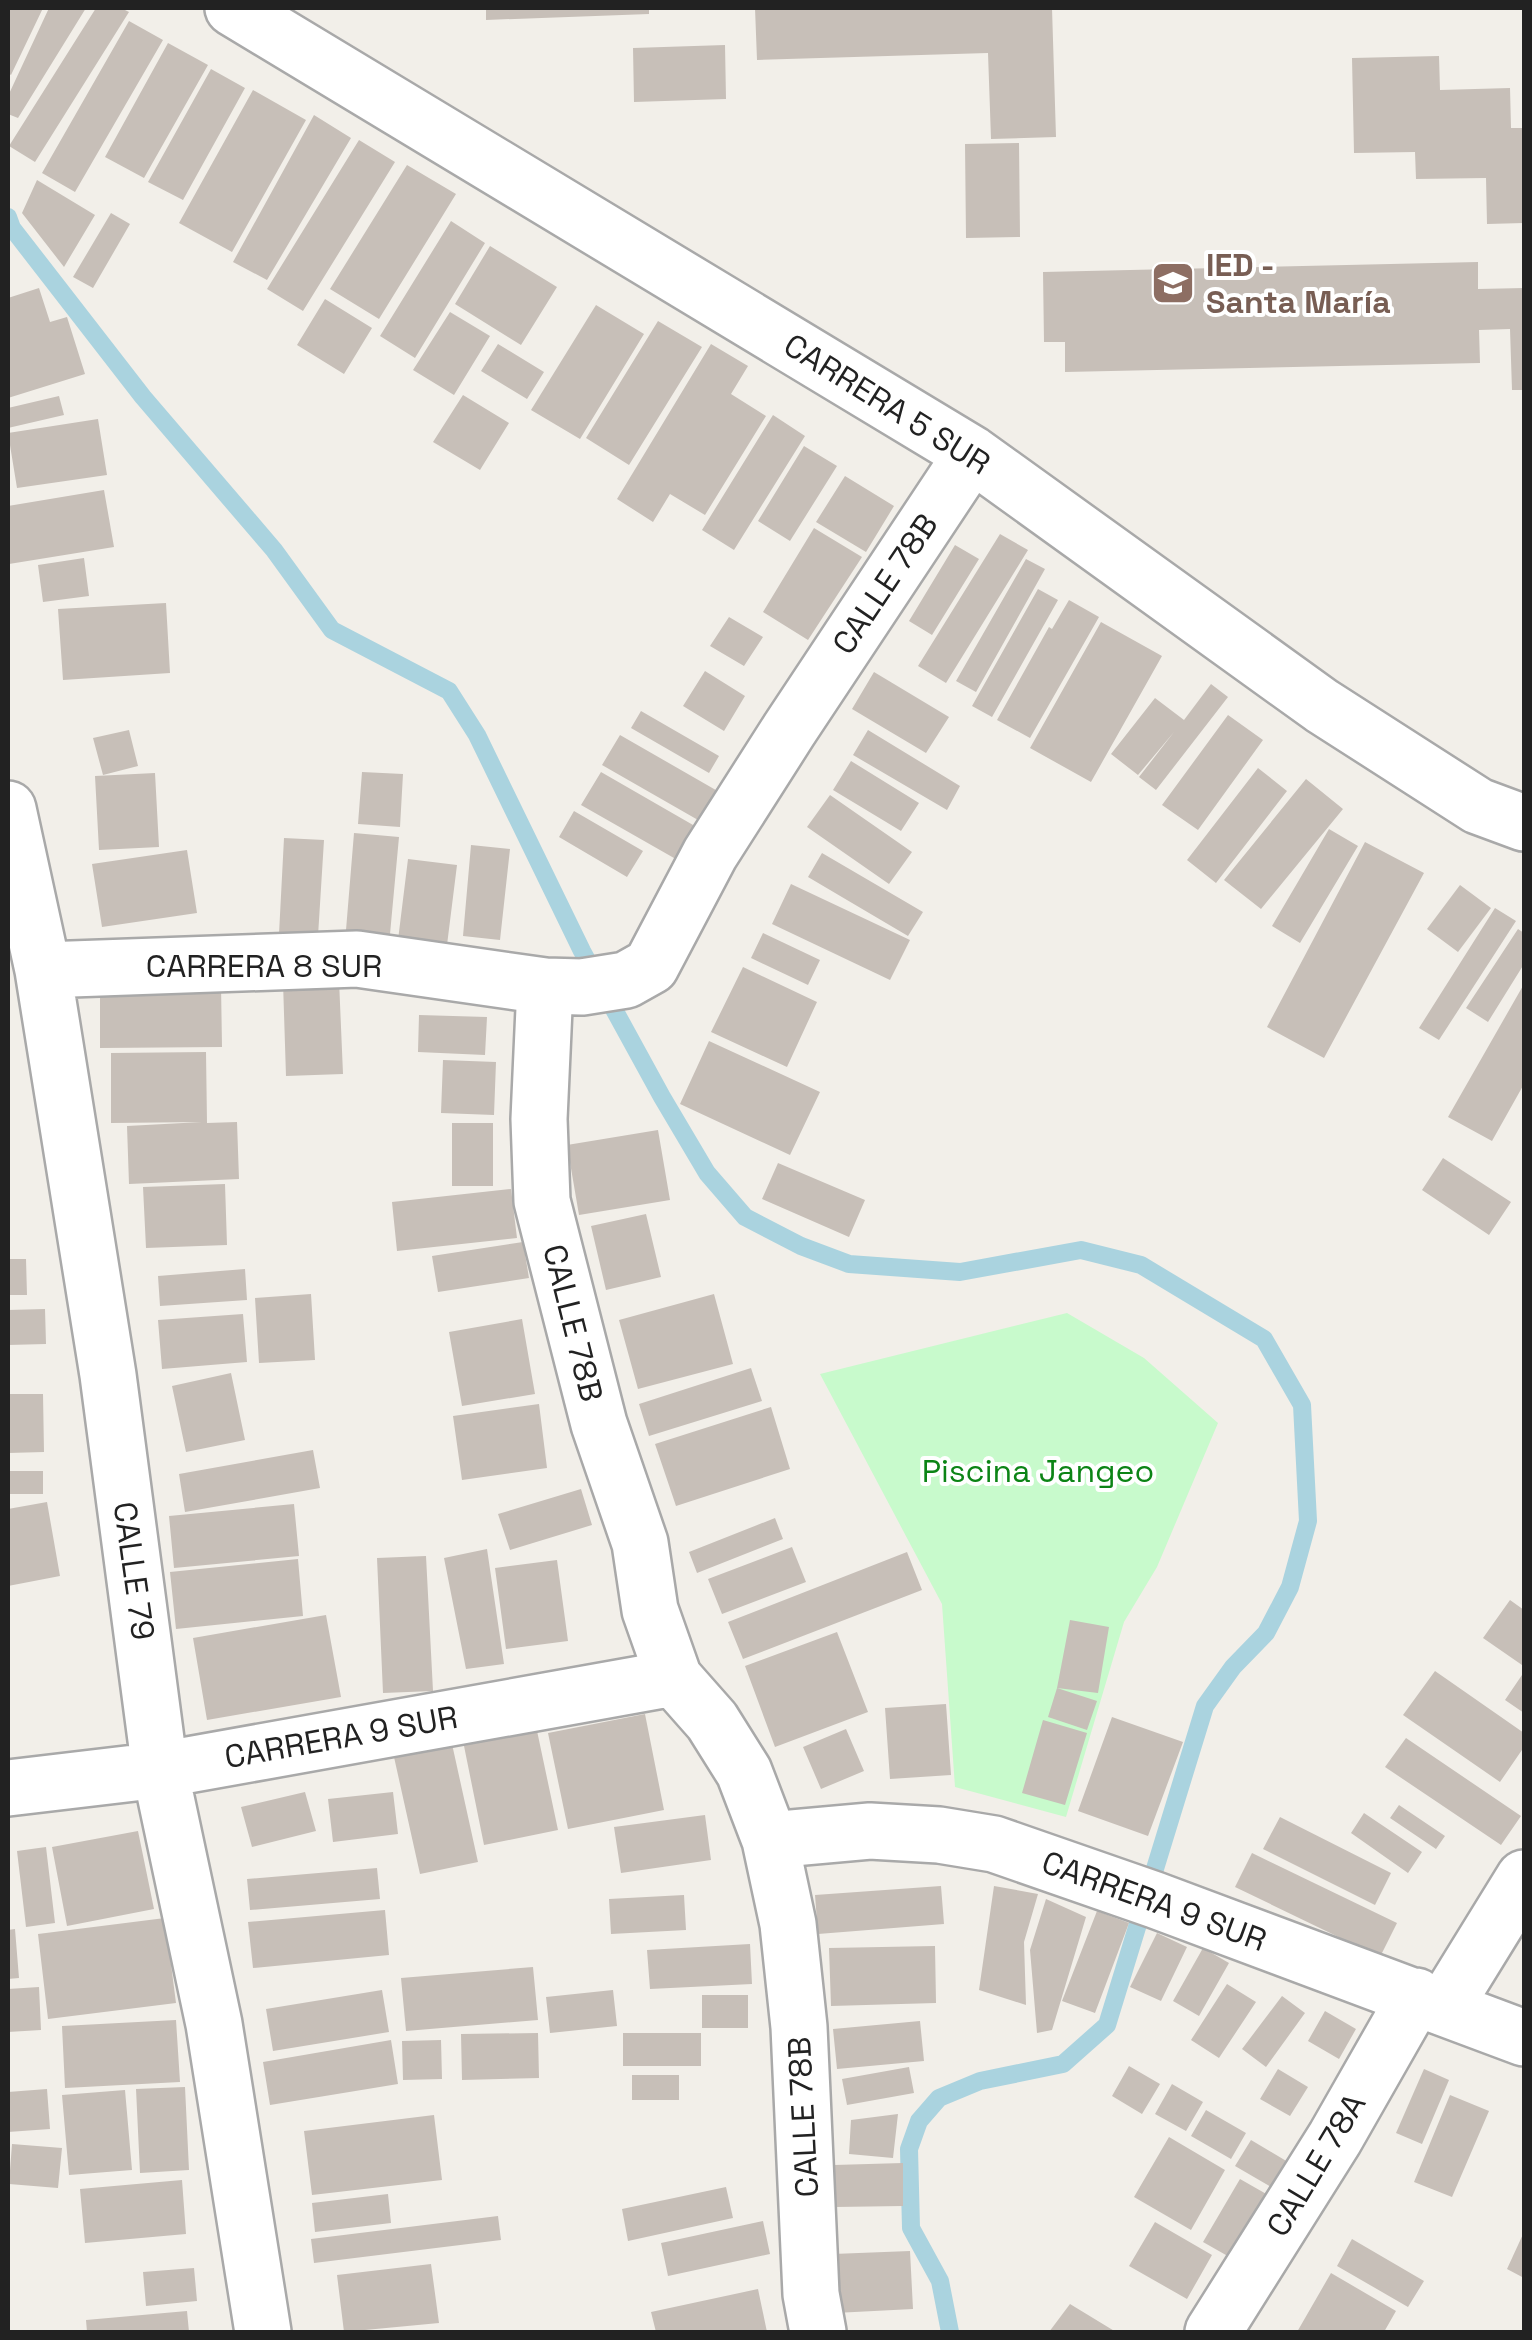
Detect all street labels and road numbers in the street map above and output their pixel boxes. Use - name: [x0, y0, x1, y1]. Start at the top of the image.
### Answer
- street label: CARRERA 5 SUR: [777, 325, 997, 483]
- street label: CALLE 78B: [823, 506, 947, 662]
- street label: CARRERA 8 SUR: [146, 946, 382, 986]
- street label: CALLE 78B: [534, 1240, 612, 1406]
- street label: CALLE 79: [105, 1499, 163, 1643]
- street label: CARRERA 9 SUR: [221, 1697, 461, 1777]
- street label: CARRERA 9 SUR: [1036, 1842, 1272, 1960]
- street label: CALLE 78B: [779, 2036, 827, 2198]
- street label: CALLE 78A: [1258, 2086, 1374, 2244]

